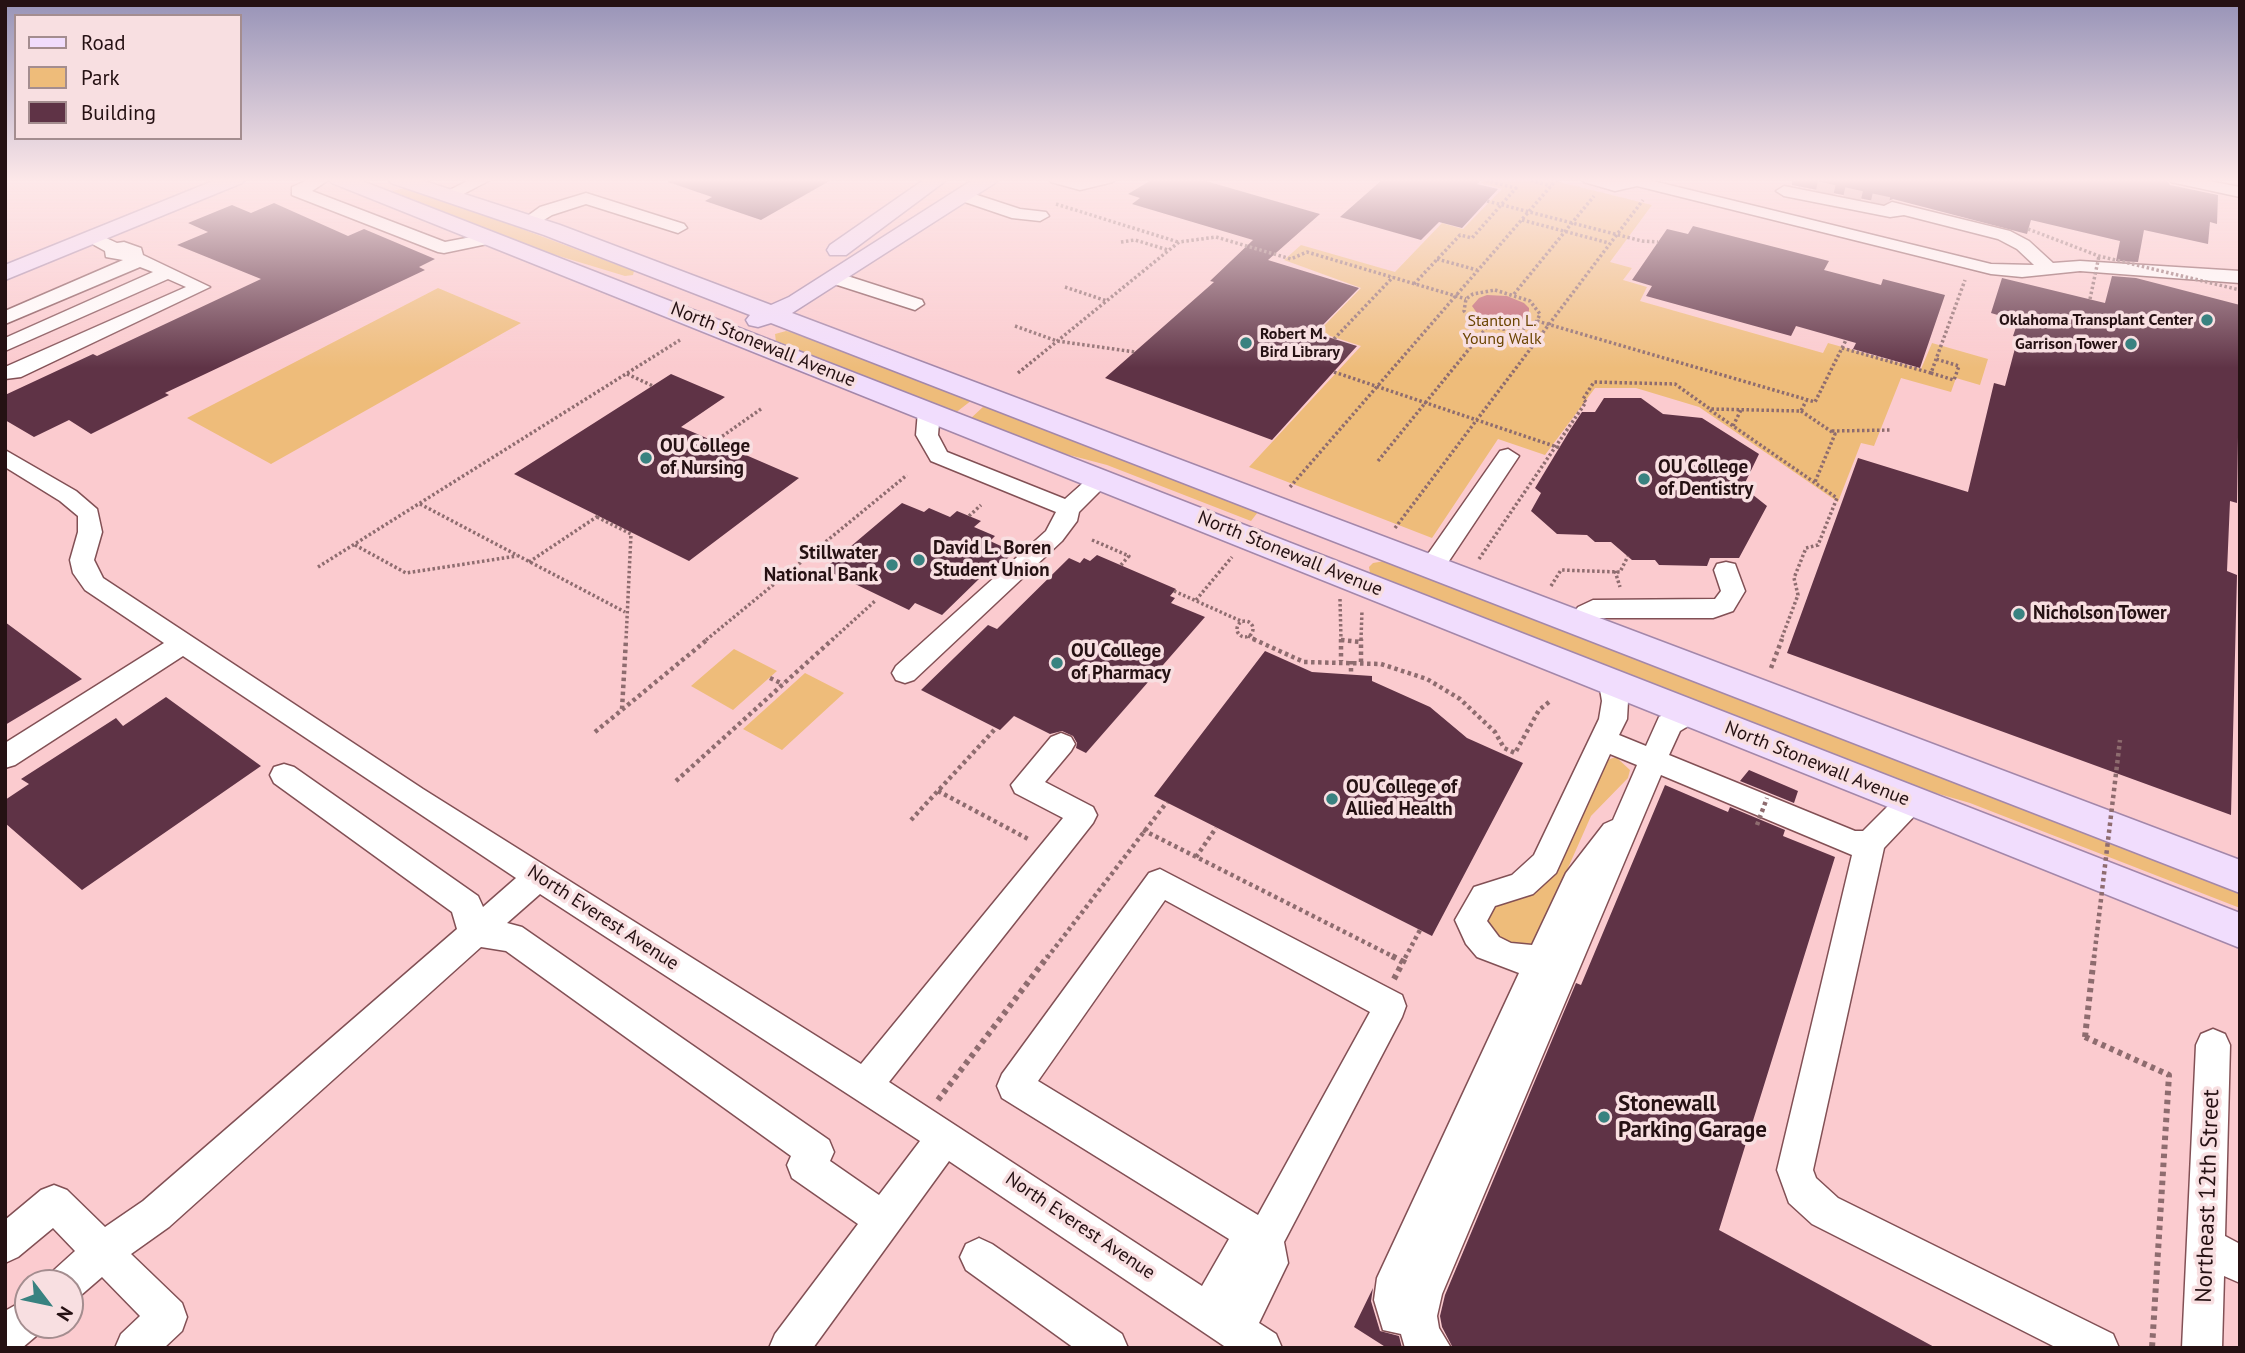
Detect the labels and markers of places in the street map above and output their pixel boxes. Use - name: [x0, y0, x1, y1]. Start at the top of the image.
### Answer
- place label: Oklahoma Transplant Center: [1999, 310, 2193, 330]
- marker: Oklahoma Transplant Center: [2199, 312, 2215, 328]
- place label: Robert M. Bird Library: [1260, 324, 1340, 362]
- place label: Garrison Tower: [2015, 334, 2117, 354]
- marker: Robert M. Bird Library: [1238, 335, 1254, 351]
- marker: Garrison Tower: [2123, 336, 2139, 352]
- place label: OU College of Nursing: [660, 436, 750, 480]
- marker: OU College of Nursing: [638, 450, 654, 466]
- place label: OU College of Dentistry: [1658, 457, 1753, 501]
- marker: OU College of Dentistry: [1636, 471, 1652, 487]
- place label: David L. Boren Student Union: [933, 538, 1051, 582]
- place label: Stillwater National Bank: [764, 543, 878, 587]
- marker: David L. Boren Student Union: [911, 552, 927, 568]
- marker: Stillwater National Bank: [884, 557, 900, 573]
- place label: Nicholson Tower: [2033, 603, 2167, 625]
- marker: Nicholson Tower: [2011, 606, 2027, 622]
- place label: OU College of Pharmacy: [1071, 641, 1171, 685]
- marker: OU College of Pharmacy: [1049, 655, 1065, 671]
- place label: OU College of Allied Health: [1346, 777, 1457, 821]
- marker: OU College of Allied Health: [1324, 791, 1340, 807]
- place label: Stonewall Parking Garage: [1618, 1090, 1767, 1144]
- marker: Stonewall Parking Garage: [1596, 1109, 1612, 1125]

